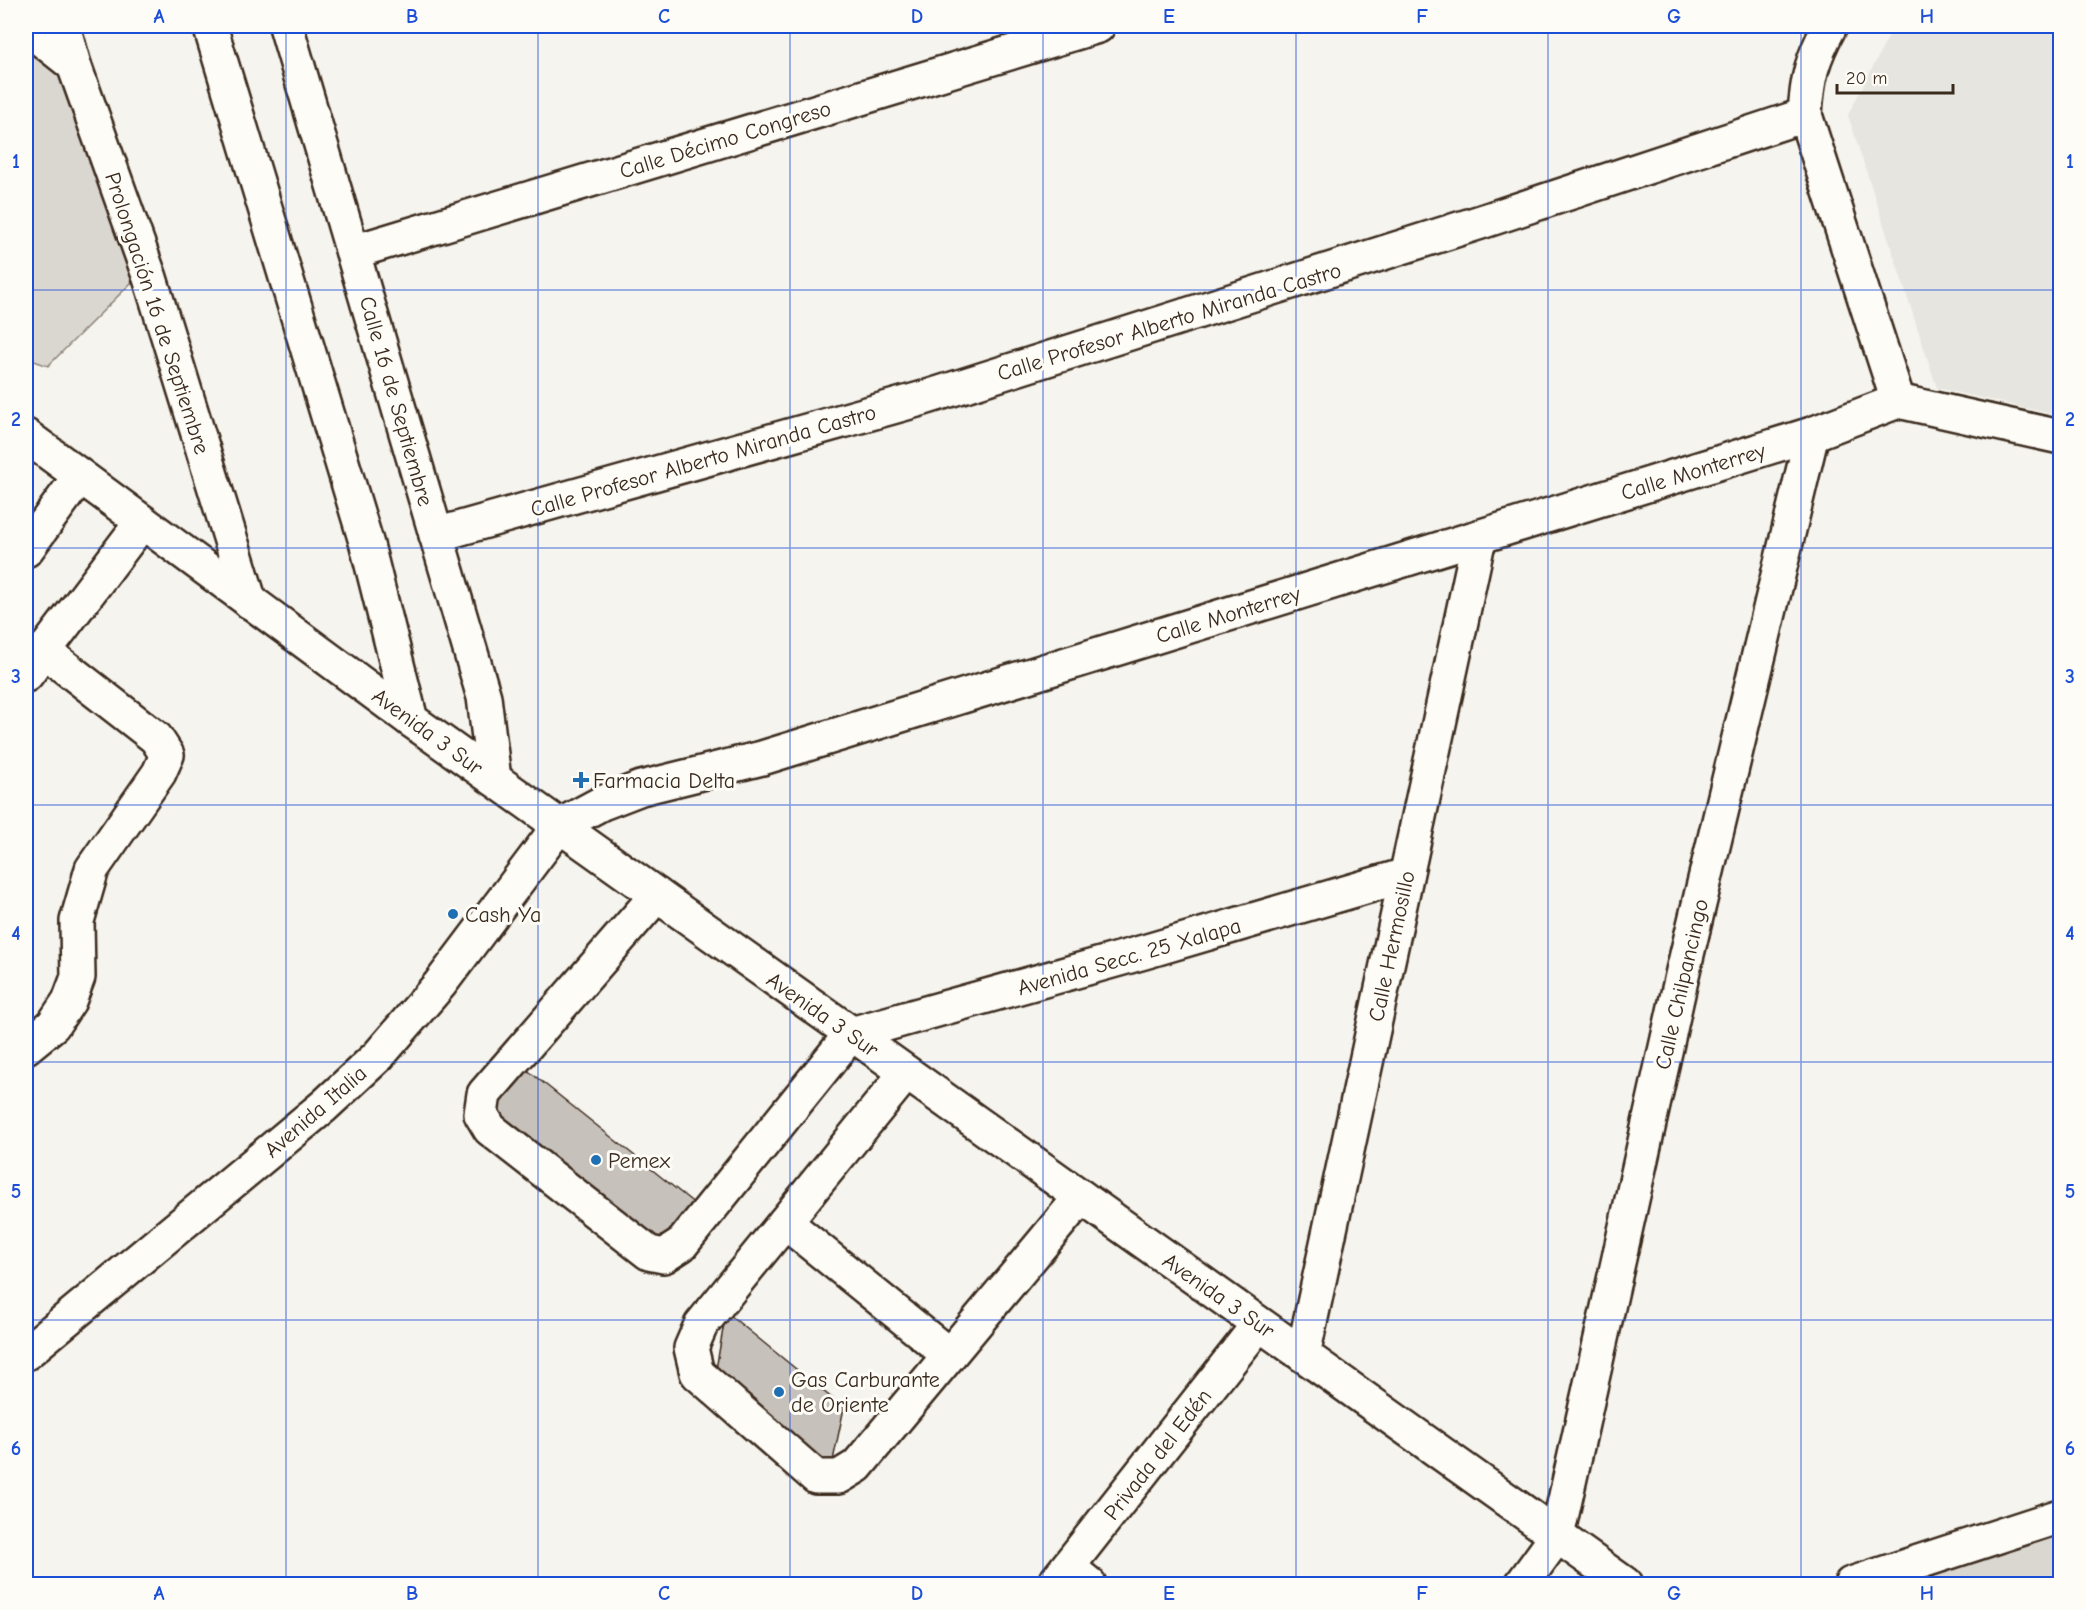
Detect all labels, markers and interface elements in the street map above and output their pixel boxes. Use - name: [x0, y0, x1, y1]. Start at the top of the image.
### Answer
- text: A: [153, 5, 165, 28]
- text: B: [406, 5, 418, 28]
- text: C: [658, 5, 670, 28]
- text: D: [911, 5, 923, 28]
- text: E: [1163, 5, 1175, 28]
- text: F: [1416, 5, 1428, 28]
- text: G: [1667, 5, 1681, 28]
- text: H: [1920, 5, 1934, 28]
- scale bar: [1837, 57, 1952, 95]
- text: 20 m: [1846, 68, 1887, 89]
- street label: Calle Décimo Congreso: [617, 95, 834, 184]
- text: 1: [12, 150, 20, 173]
- text: 1: [2066, 150, 2074, 173]
- street label: Prolongación 16 de Septiembre: [99, 169, 215, 458]
- street label: Calle Profesor Alberto Miranda Castro: [994, 257, 1344, 387]
- street label: Calle 16 de Septiembre: [354, 293, 438, 509]
- street label: Calle Profesor Alberto Miranda Castro: [527, 399, 879, 523]
- text: 2: [11, 408, 21, 431]
- text: 2: [2065, 408, 2075, 431]
- street label: Calle Monterrey: [1618, 438, 1769, 506]
- street label: Calle Monterrey: [1153, 581, 1304, 649]
- text: 3: [11, 665, 21, 688]
- text: 3: [2065, 665, 2075, 688]
- street label: Avenida 3 Sur: [367, 683, 488, 781]
- place label: Farmacia Delta: [593, 768, 735, 794]
- marker: Farmacia Delta: [574, 773, 588, 787]
- street label: Calle Hermosillo: [1363, 868, 1421, 1024]
- street label: Calle Chilpancingo: [1650, 896, 1714, 1072]
- place label: Cash Ya: [465, 902, 541, 928]
- marker: Cash Ya: [446, 907, 460, 921]
- street label: Avenida Secc. 25 Xalapa: [1014, 913, 1244, 1001]
- text: 4: [11, 922, 21, 945]
- text: 4: [2065, 922, 2075, 945]
- street label: Avenida 3 Sur: [761, 967, 884, 1063]
- street label: Avenida Italia: [259, 1060, 372, 1163]
- place label: Pemex: [608, 1148, 671, 1174]
- marker: Pemex: [589, 1153, 603, 1167]
- text: 5: [11, 1180, 21, 1203]
- text: 5: [2065, 1180, 2075, 1203]
- street label: Avenida 3 Sur: [1157, 1248, 1280, 1344]
- place label: Gas Carburante de Oriente: [791, 1367, 940, 1418]
- street label: Privada del Edén: [1098, 1384, 1217, 1525]
- marker: Gas Carburante de Oriente: [772, 1385, 786, 1399]
- text: 6: [11, 1437, 21, 1460]
- text: 6: [2065, 1437, 2075, 1460]
- text: A: [153, 1582, 165, 1605]
- text: B: [406, 1582, 418, 1605]
- text: C: [658, 1582, 670, 1605]
- text: D: [911, 1582, 923, 1605]
- text: E: [1163, 1582, 1175, 1605]
- text: F: [1416, 1582, 1428, 1605]
- text: G: [1667, 1582, 1681, 1605]
- text: H: [1920, 1582, 1934, 1605]

